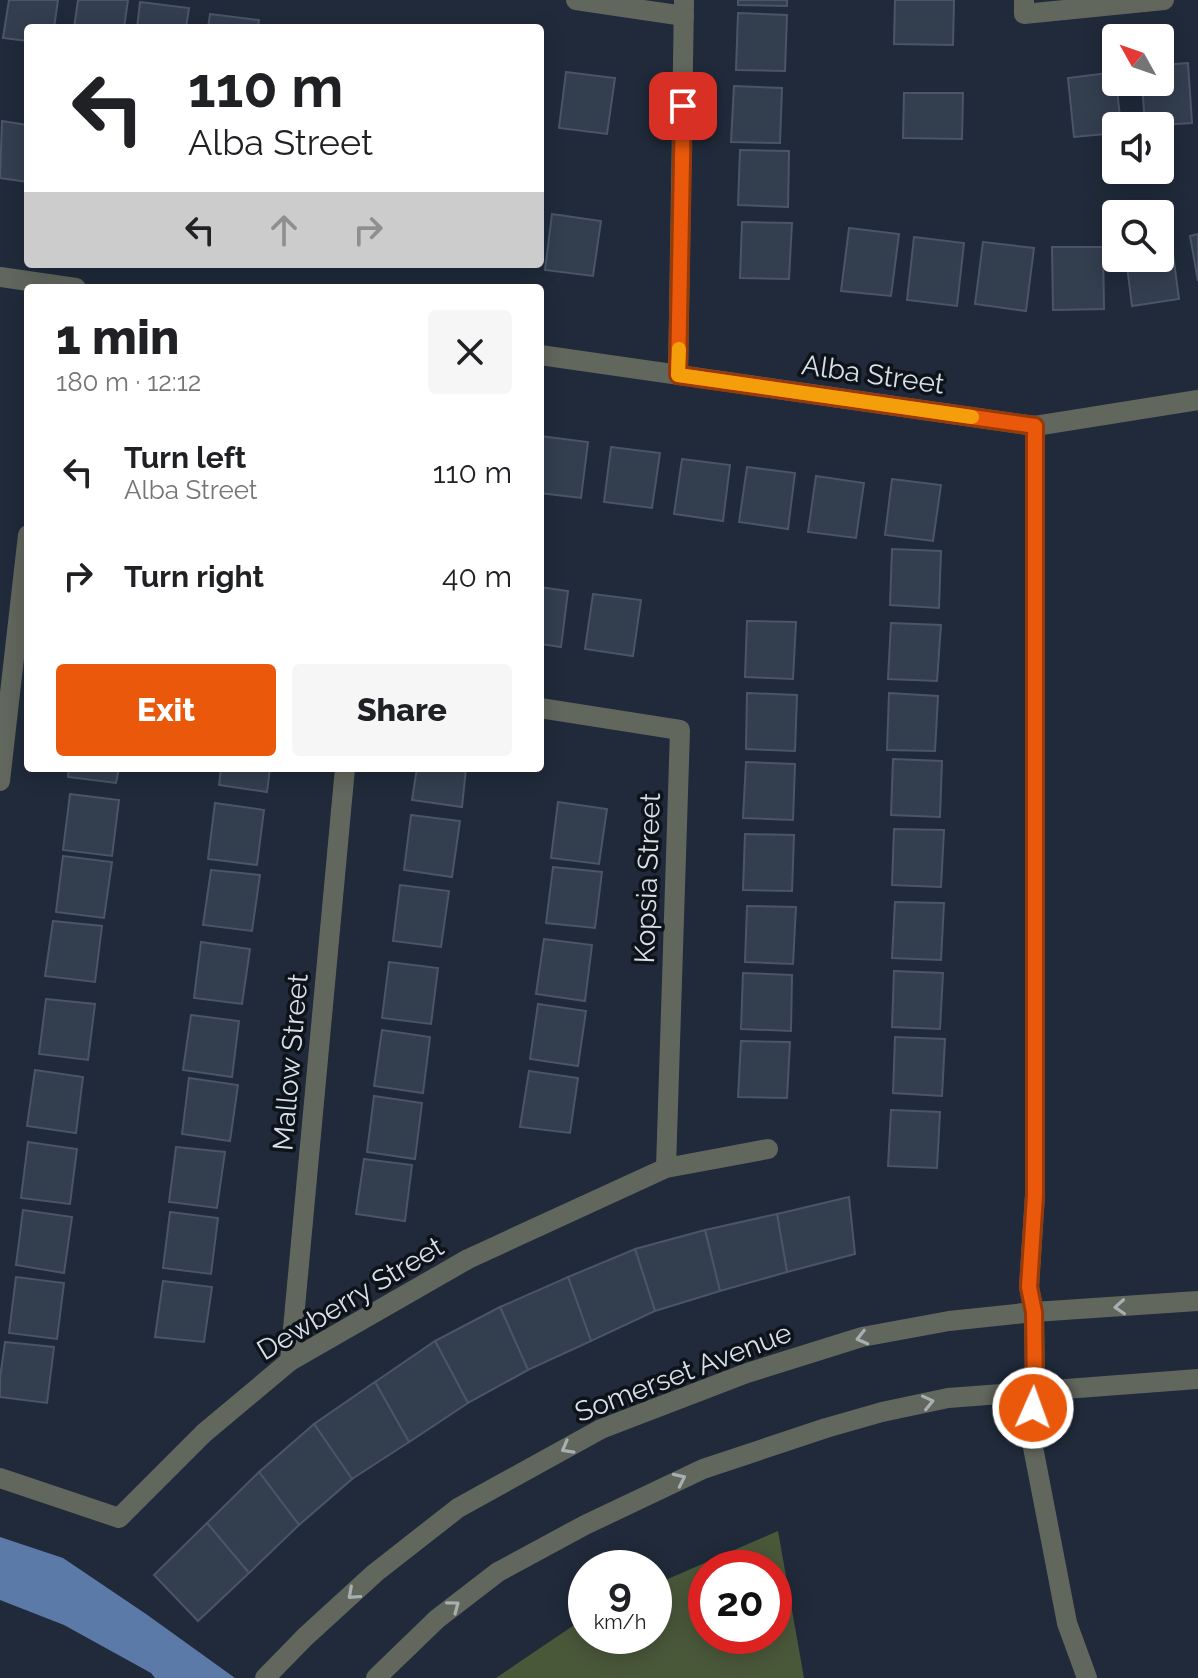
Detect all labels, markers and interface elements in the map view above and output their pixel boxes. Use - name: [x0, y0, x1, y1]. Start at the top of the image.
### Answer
- north arrow: [1102, 24, 1174, 96]
- map controls: [1102, 24, 1174, 272]
- text: 110 m: [188, 54, 343, 120]
- icon: left: [56, 56, 160, 160]
- pin: [649, 72, 717, 140]
- icon: arrive: [661, 84, 705, 128]
- button: sound: [1102, 112, 1174, 184]
- text: Alba Street: [188, 121, 373, 163]
- button: search: [1102, 200, 1174, 272]
- icon: left: [178, 208, 222, 252]
- icon: ahead: [262, 208, 306, 252]
- icon: right: [346, 208, 390, 252]
- text: 1 min: [56, 309, 179, 365]
- button: close: [428, 310, 512, 394]
- street label: Alba Street: [799, 348, 947, 401]
- text: 180 m · 12:12: [56, 367, 201, 397]
- text: Turn left: [124, 440, 246, 475]
- icon: left: [56, 450, 100, 494]
- text: 110 m: [433, 455, 512, 490]
- text: Alba Street: [124, 475, 258, 505]
- icon: right: [56, 554, 100, 598]
- text: Turn right: [124, 559, 264, 594]
- text: 40 m: [442, 559, 512, 594]
- button: Exit: [56, 664, 276, 756]
- button: Share: [292, 664, 512, 756]
- street label: Kopsia Street: [628, 792, 667, 964]
- street label: Mallow Street: [266, 971, 315, 1152]
- street label: Dewberry Street: [251, 1230, 450, 1367]
- one-way arrow: [1113, 1298, 1126, 1315]
- street label: Somerset Avenue: [570, 1316, 796, 1429]
- one-way arrow: [856, 1328, 870, 1345]
- position arrow: [991, 1366, 1075, 1450]
- one-way arrow: [921, 1394, 934, 1411]
- one-way arrow: [561, 1438, 576, 1454]
- one-way arrow: [672, 1473, 686, 1489]
- speed limit sign: 20: [688, 1550, 792, 1654]
- text: 9: [608, 1568, 632, 1615]
- one-way arrow: [348, 1584, 362, 1599]
- one-way arrow: [445, 1601, 460, 1615]
- text: km/h: [594, 1610, 646, 1634]

